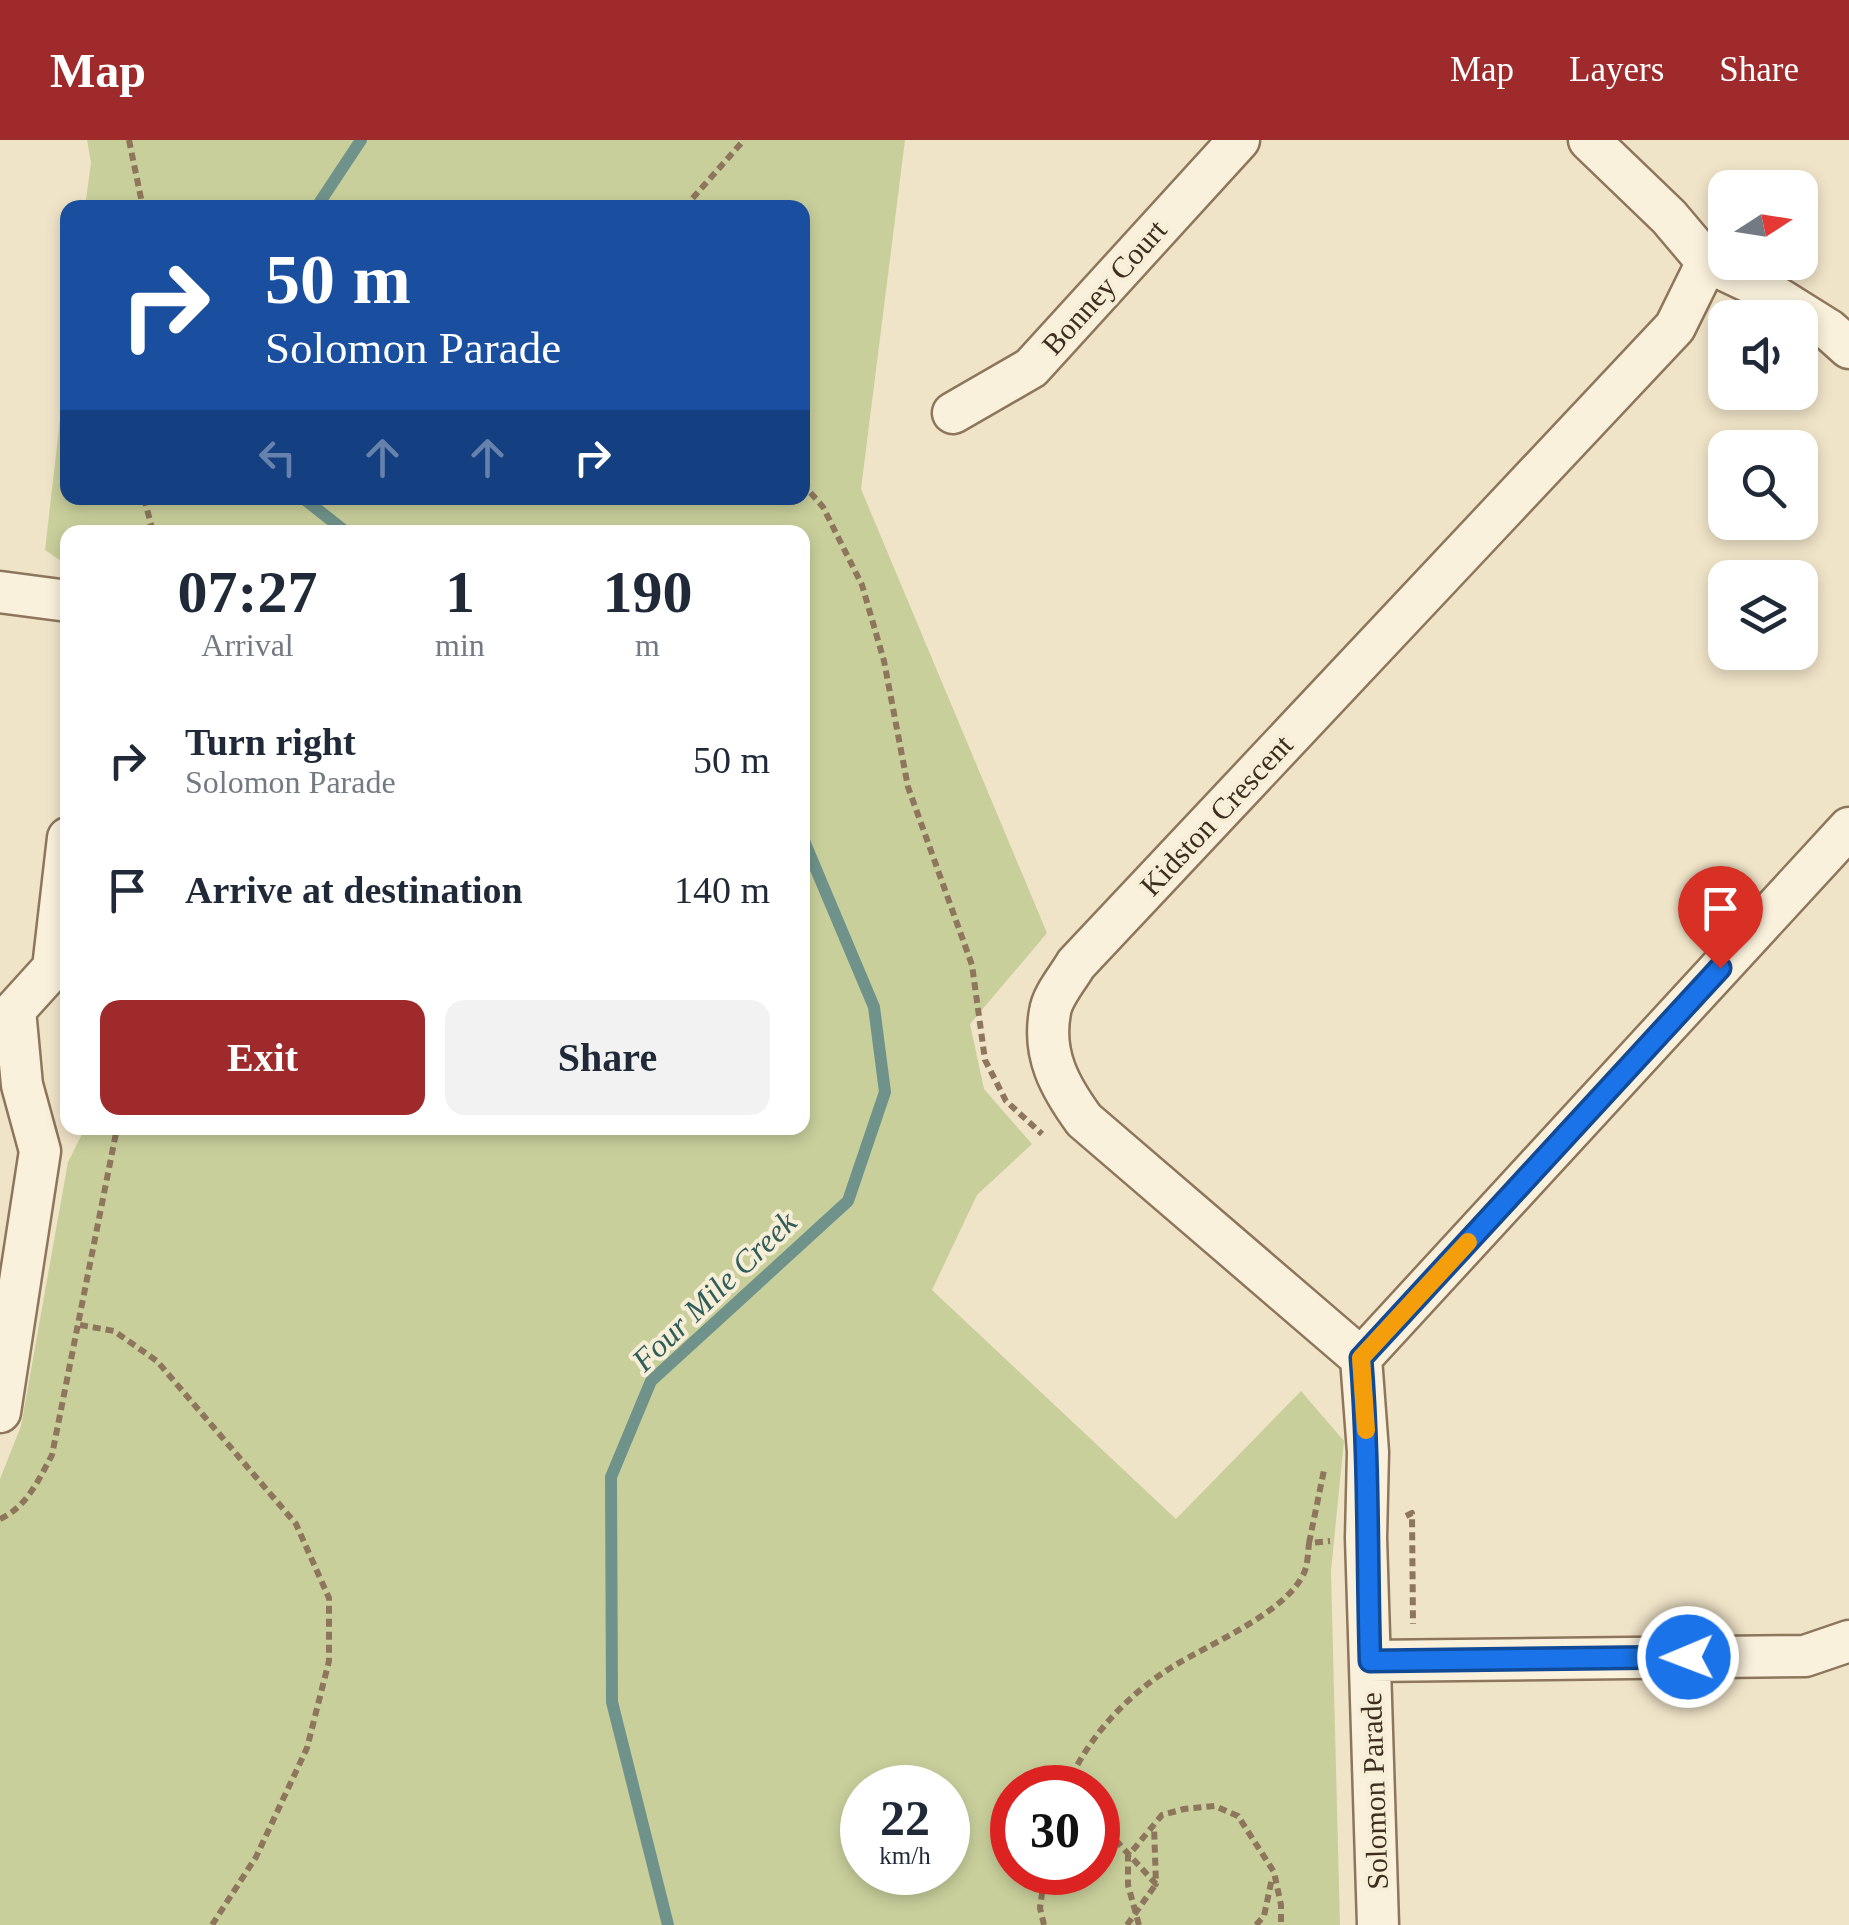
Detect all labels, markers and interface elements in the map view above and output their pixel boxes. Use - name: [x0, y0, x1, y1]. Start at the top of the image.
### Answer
- text: Map: [50, 44, 146, 97]
- text: Map: [1450, 50, 1514, 89]
- text: Layers: [1569, 50, 1664, 89]
- text: Share: [1719, 50, 1799, 89]
- north arrow: [1708, 170, 1818, 280]
- map controls: [1708, 170, 1818, 670]
- street label: Bonney Court: [1035, 213, 1173, 361]
- icon: right: [100, 240, 230, 370]
- text: 50 m: [265, 241, 411, 318]
- button: sound: [1708, 300, 1818, 410]
- text: Solomon Parade: [265, 323, 561, 373]
- icon: left: [250, 430, 305, 485]
- icon: ahead: [355, 430, 410, 485]
- icon: ahead: [460, 430, 515, 485]
- icon: right: [565, 430, 620, 485]
- button: search: [1708, 430, 1818, 540]
- text: 07:27: [178, 559, 318, 625]
- text: 1: [445, 559, 475, 625]
- text: 190: [602, 559, 692, 625]
- button: layers: [1708, 560, 1818, 670]
- text: Arrival: [201, 627, 294, 663]
- text: min: [435, 627, 485, 663]
- text: m: [635, 627, 660, 663]
- text: Turn right: [185, 721, 356, 763]
- street label: Kidston Crescent: [1133, 727, 1299, 902]
- icon: right: [100, 733, 155, 788]
- text: 50 m: [693, 739, 770, 781]
- text: Solomon Parade: [185, 764, 396, 800]
- icon: arrive: [100, 863, 155, 918]
- pin: [1678, 866, 1763, 969]
- text: Arrive at destination: [185, 869, 523, 911]
- text: 140 m: [674, 869, 770, 911]
- icon: arrive: [1693, 881, 1748, 936]
- button: Exit: [100, 1000, 425, 1115]
- button: Share: [445, 1000, 770, 1115]
- water label: Four Mile Creek: [624, 1203, 804, 1379]
- position arrow: [1636, 1605, 1740, 1709]
- street label: Solomon Parade: [1354, 1692, 1394, 1890]
- speed limit sign: 30: [990, 1765, 1120, 1895]
- text: 22: [880, 1790, 930, 1846]
- text: km/h: [879, 1842, 931, 1869]

